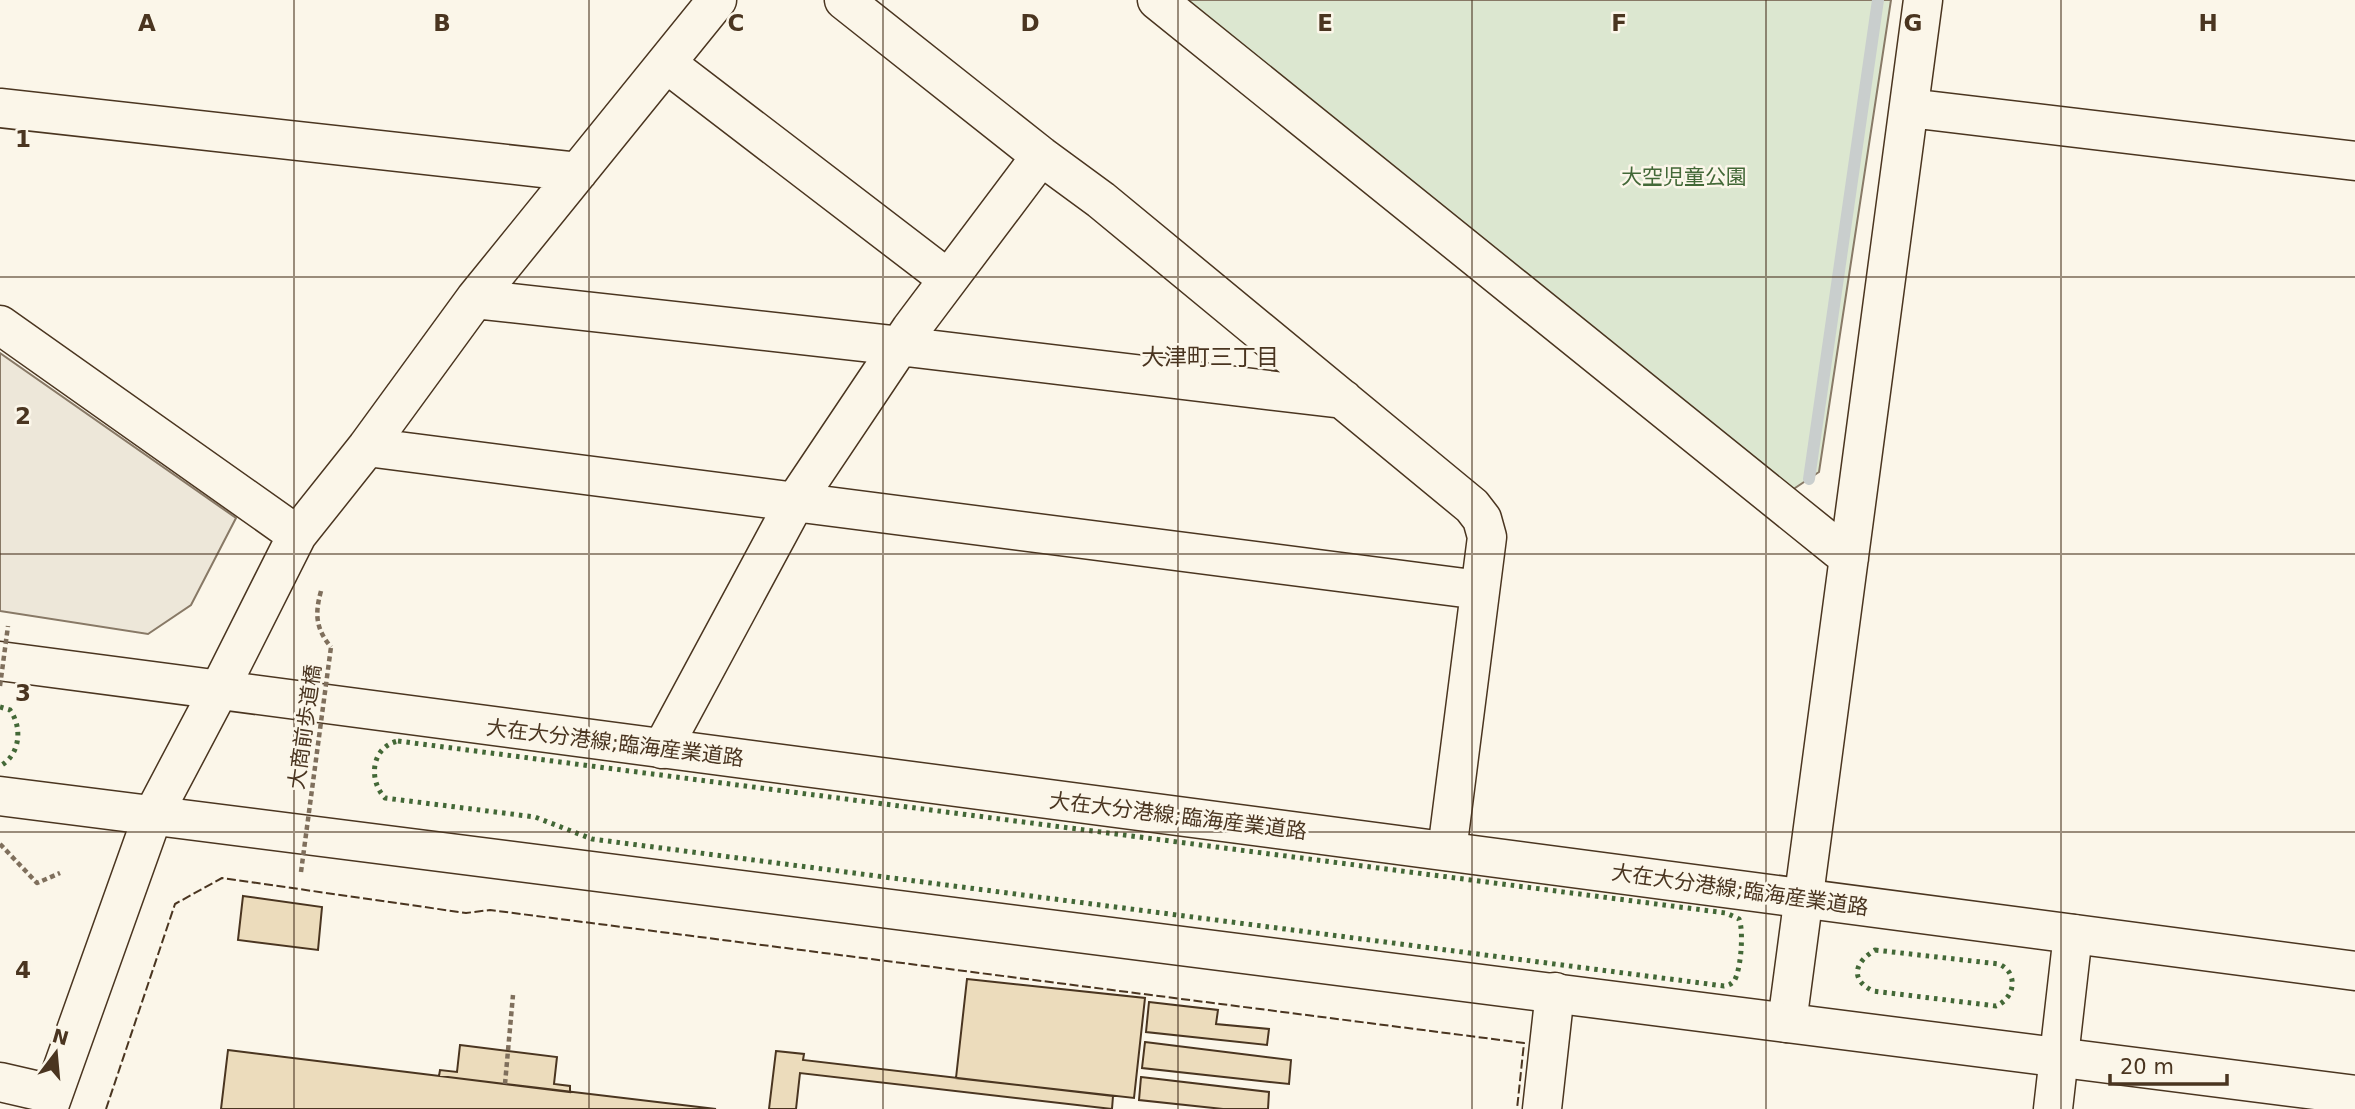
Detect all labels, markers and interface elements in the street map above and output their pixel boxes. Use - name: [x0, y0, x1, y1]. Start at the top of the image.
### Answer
- text: A: [138, 10, 156, 36]
- text: B: [433, 10, 451, 36]
- text: C: [728, 10, 744, 36]
- text: D: [1020, 10, 1040, 36]
- text: E: [1317, 10, 1333, 36]
- text: F: [1611, 10, 1627, 36]
- text: G: [1904, 10, 1922, 36]
- text: H: [2198, 10, 2218, 36]
- text: 1: [15, 126, 31, 152]
- park label: 大空児童公園: [1621, 165, 1747, 189]
- district label: 大津町三丁目: [1141, 344, 1279, 370]
- text: 2: [15, 403, 31, 429]
- street label: 大商前歩道橋: [284, 663, 326, 791]
- text: 3: [15, 680, 31, 706]
- street label: 大在大分港線;臨海産業道路: [485, 715, 745, 771]
- street label: 大在大分港線;臨海産業道路: [1048, 788, 1308, 844]
- street label: 大在大分港線;臨海産業道路: [1610, 860, 1870, 920]
- text: 4: [15, 957, 31, 983]
- north arrow: [21, 1018, 91, 1088]
- text: N: [50, 1024, 71, 1049]
- scale bar: [2110, 1042, 2227, 1086]
- text: 20 m: [2120, 1055, 2174, 1079]

